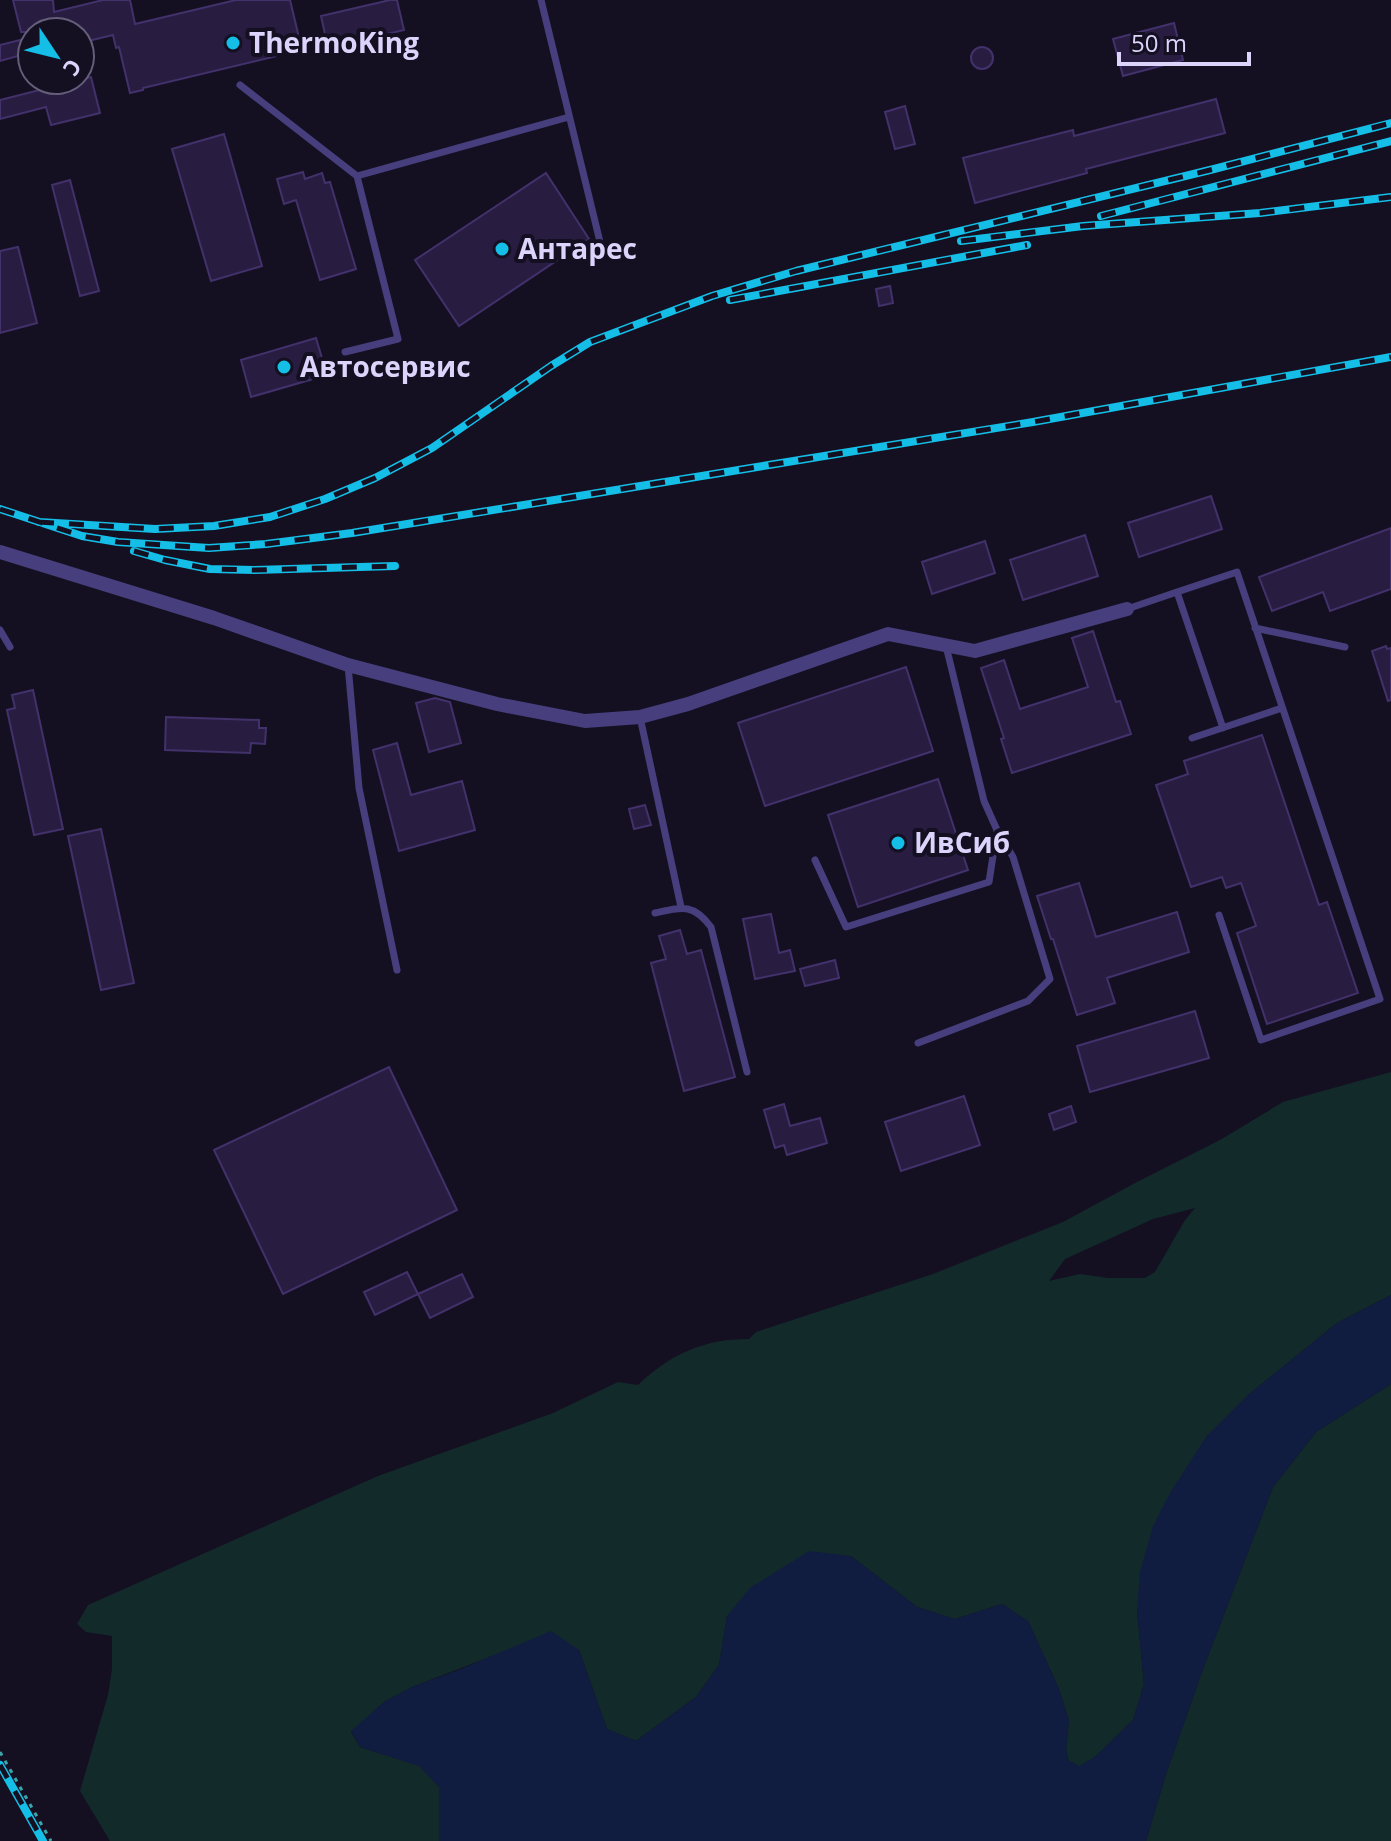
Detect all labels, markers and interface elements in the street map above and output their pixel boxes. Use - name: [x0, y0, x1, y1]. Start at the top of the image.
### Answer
- north arrow: [16, 16, 96, 96]
- scale bar: [1119, 16, 1249, 66]
- place label: ThermoKing: [249, 23, 419, 61]
- text: 50 m: [1131, 26, 1187, 59]
- marker: ThermoKing: [224, 34, 242, 52]
- text: С: [57, 54, 90, 82]
- place label: Антарес: [518, 229, 637, 267]
- marker: Антарес: [493, 240, 511, 258]
- place label: Автосервис: [300, 347, 471, 385]
- marker: Автосервис: [275, 358, 293, 376]
- place label: ИвСиб: [914, 823, 1010, 861]
- marker: ИвСиб: [889, 834, 907, 852]

